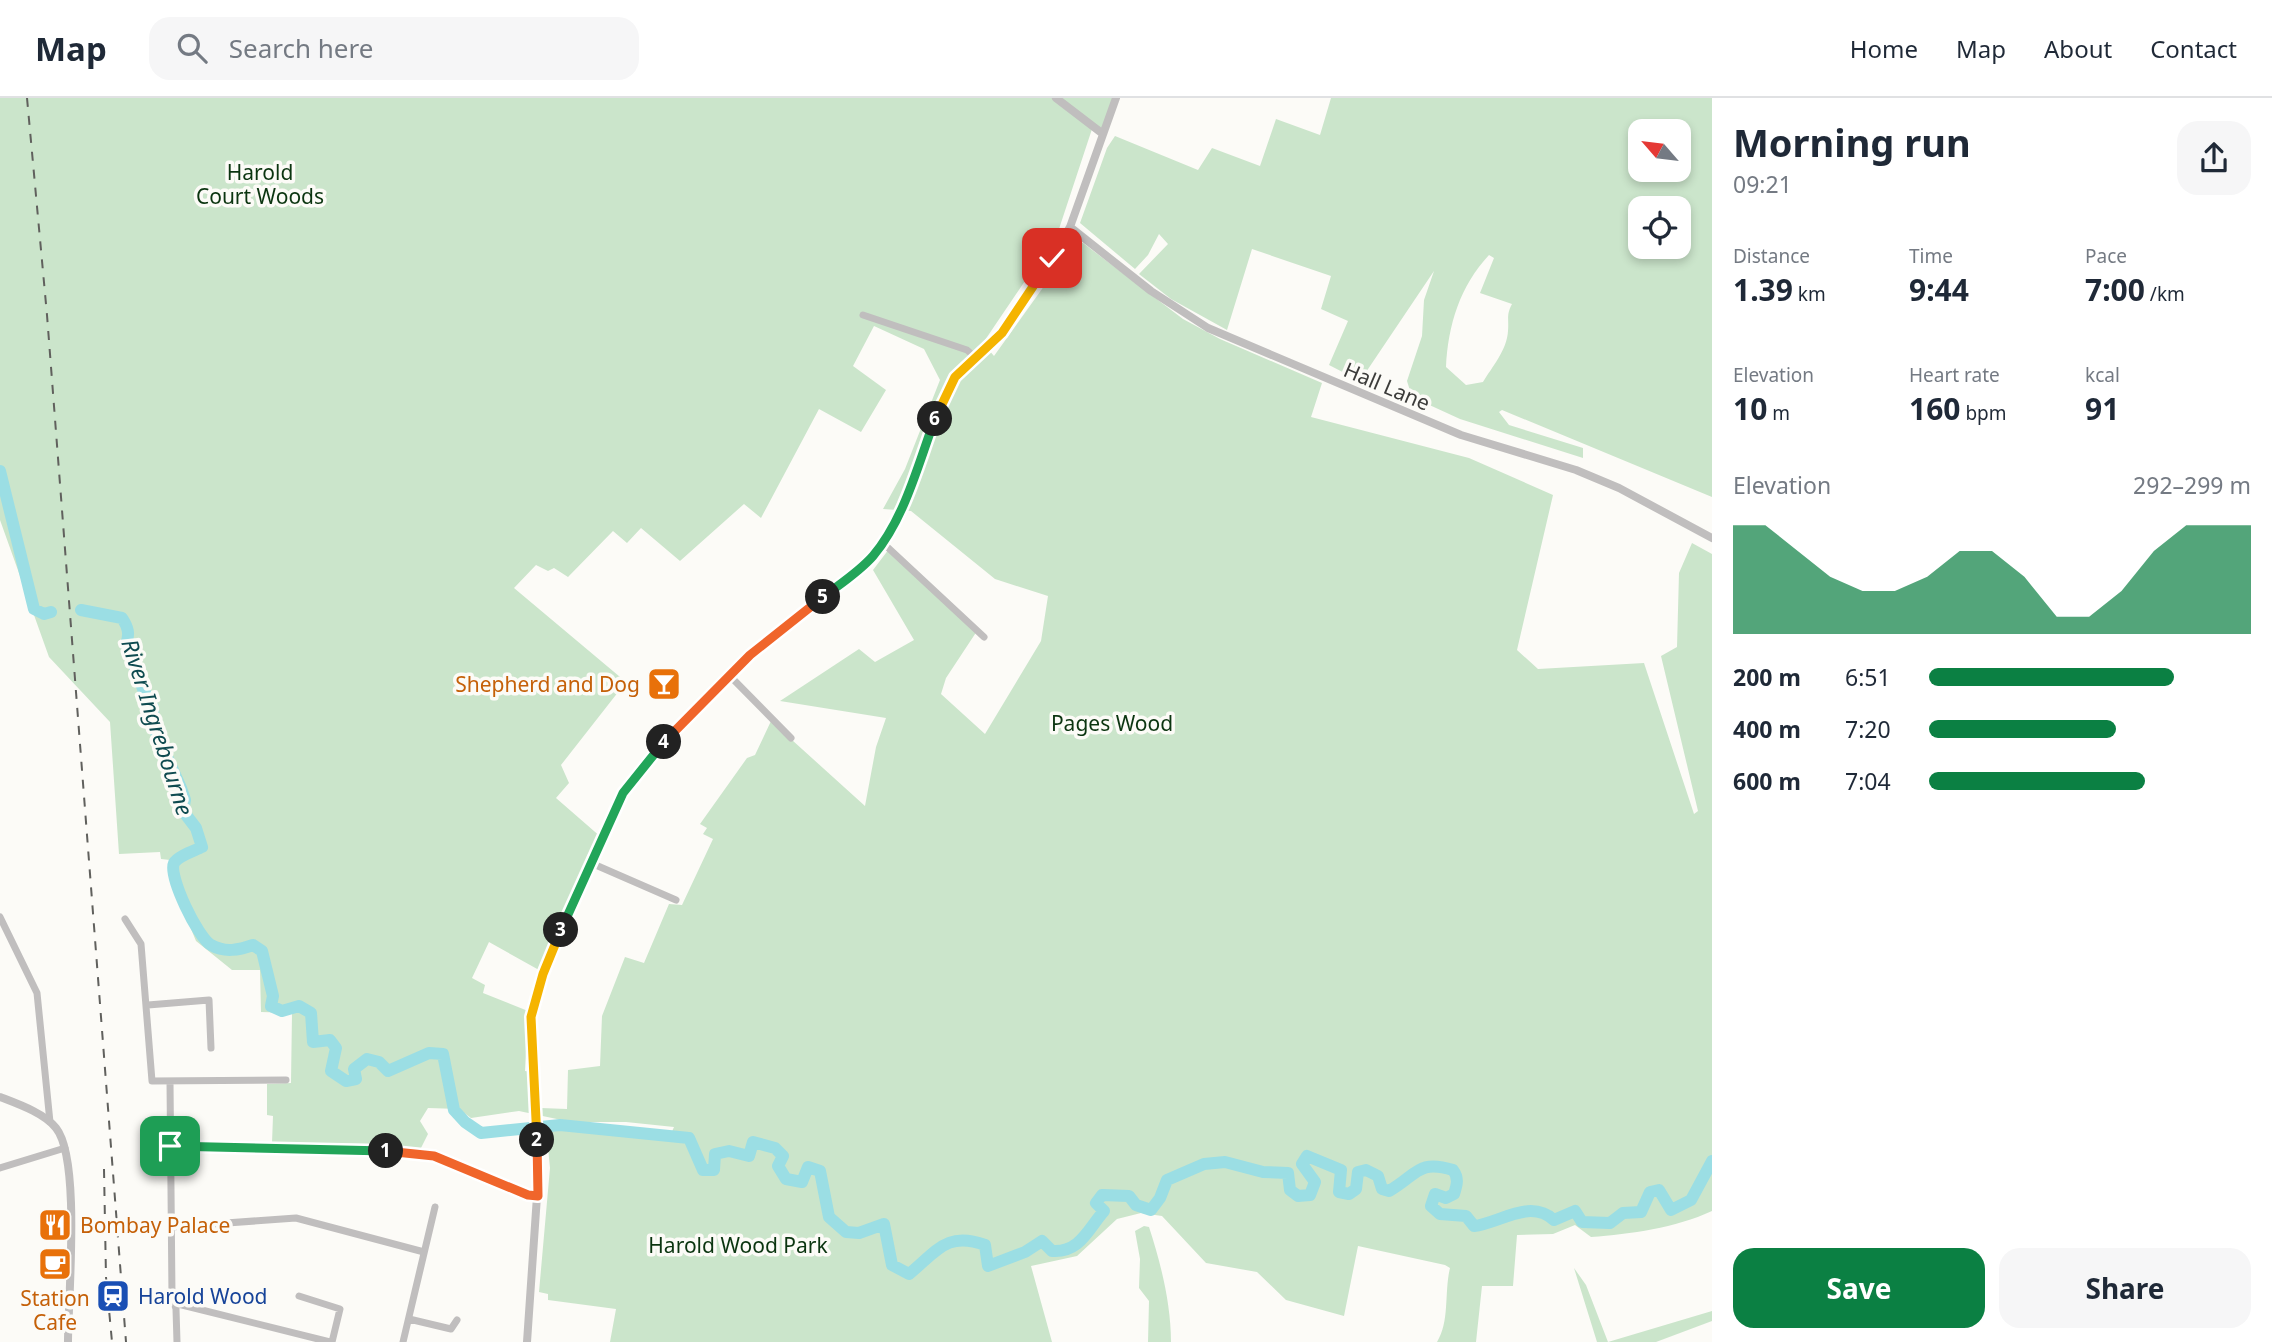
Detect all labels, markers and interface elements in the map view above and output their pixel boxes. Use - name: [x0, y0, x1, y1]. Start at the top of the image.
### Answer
- search box: [149, 17, 639, 80]
- text: Map: [35, 26, 107, 71]
- icon: search: [173, 29, 211, 67]
- text: Search here: [229, 30, 373, 66]
- text: Home: [1850, 32, 1918, 65]
- text: Map: [1956, 32, 2006, 65]
- text: About: [2044, 32, 2112, 65]
- text: Contact: [2150, 32, 2237, 65]
- text: Morning run: [1733, 116, 1971, 168]
- north arrow: [1628, 119, 1690, 182]
- map controls: [1628, 119, 1691, 259]
- button: share: [2177, 121, 2251, 195]
- park label: Harold Court Woods: [196, 158, 324, 210]
- text: 09:21: [1733, 168, 1792, 200]
- button: locate: [1628, 196, 1691, 259]
- pin: [1022, 228, 1082, 288]
- icon: check: [1033, 239, 1071, 277]
- text: Distance: [1733, 243, 1810, 269]
- text: Time: [1909, 243, 1953, 269]
- text: Pace: [2085, 243, 2127, 269]
- text: 1.39: [1733, 269, 1793, 310]
- text: 9:44: [1909, 269, 1969, 310]
- text: 7:00: [2085, 269, 2145, 310]
- text: km: [1793, 281, 1826, 307]
- text: /km: [2145, 281, 2185, 307]
- street label: Hall Lane: [1340, 355, 1434, 417]
- text: Elevation: [1733, 362, 1814, 388]
- text: Heart rate: [1909, 362, 2000, 388]
- text: kcal: [2085, 362, 2120, 388]
- text: 10: [1733, 388, 1767, 429]
- text: 160: [1909, 388, 1960, 429]
- text: 91: [2085, 388, 2119, 429]
- text: m: [1767, 400, 1790, 426]
- text: bpm: [1960, 400, 2007, 426]
- pin: 6: [918, 402, 953, 436]
- text: 6: [929, 405, 940, 431]
- text: Elevation: [1733, 469, 1831, 501]
- text: 292–299 m: [2133, 469, 2251, 501]
- pin: 5: [806, 580, 840, 614]
- text: 5: [817, 583, 828, 609]
- water label: River Ingrebourne: [114, 634, 202, 820]
- text: 200 m: [1733, 661, 1801, 693]
- text: 6:51: [1845, 661, 1891, 693]
- bar icon: Shepherd and Dog: [645, 665, 683, 703]
- place label: Shepherd and Dog: [455, 670, 640, 698]
- park label: Pages Wood: [1051, 709, 1173, 737]
- text: 400 m: [1733, 713, 1801, 745]
- text: 7:20: [1845, 713, 1891, 745]
- pin: 4: [646, 724, 682, 760]
- text: 4: [658, 728, 669, 754]
- text: 600 m: [1733, 765, 1801, 797]
- text: 7:04: [1845, 765, 1891, 797]
- pin: 3: [544, 912, 578, 948]
- text: 3: [555, 916, 566, 942]
- pin: [140, 1116, 200, 1176]
- pin: 2: [520, 1122, 554, 1158]
- text: 2: [531, 1126, 542, 1152]
- icon: arrive: [151, 1127, 189, 1165]
- pin: 1: [368, 1134, 404, 1168]
- text: 1: [380, 1137, 391, 1163]
- restaurant icon: Bombay Palace: [36, 1206, 74, 1244]
- place label: Bombay Palace: [80, 1211, 230, 1239]
- park label: Harold Wood Park: [648, 1231, 828, 1259]
- cafe icon: Station Cafe: [36, 1245, 74, 1283]
- button: Save: [1733, 1248, 1985, 1328]
- button: Share: [1999, 1248, 2251, 1328]
- station icon: Harold Wood: [94, 1277, 132, 1315]
- place label: Harold Wood: [138, 1282, 268, 1310]
- place label: Station Cafe: [20, 1284, 90, 1336]

